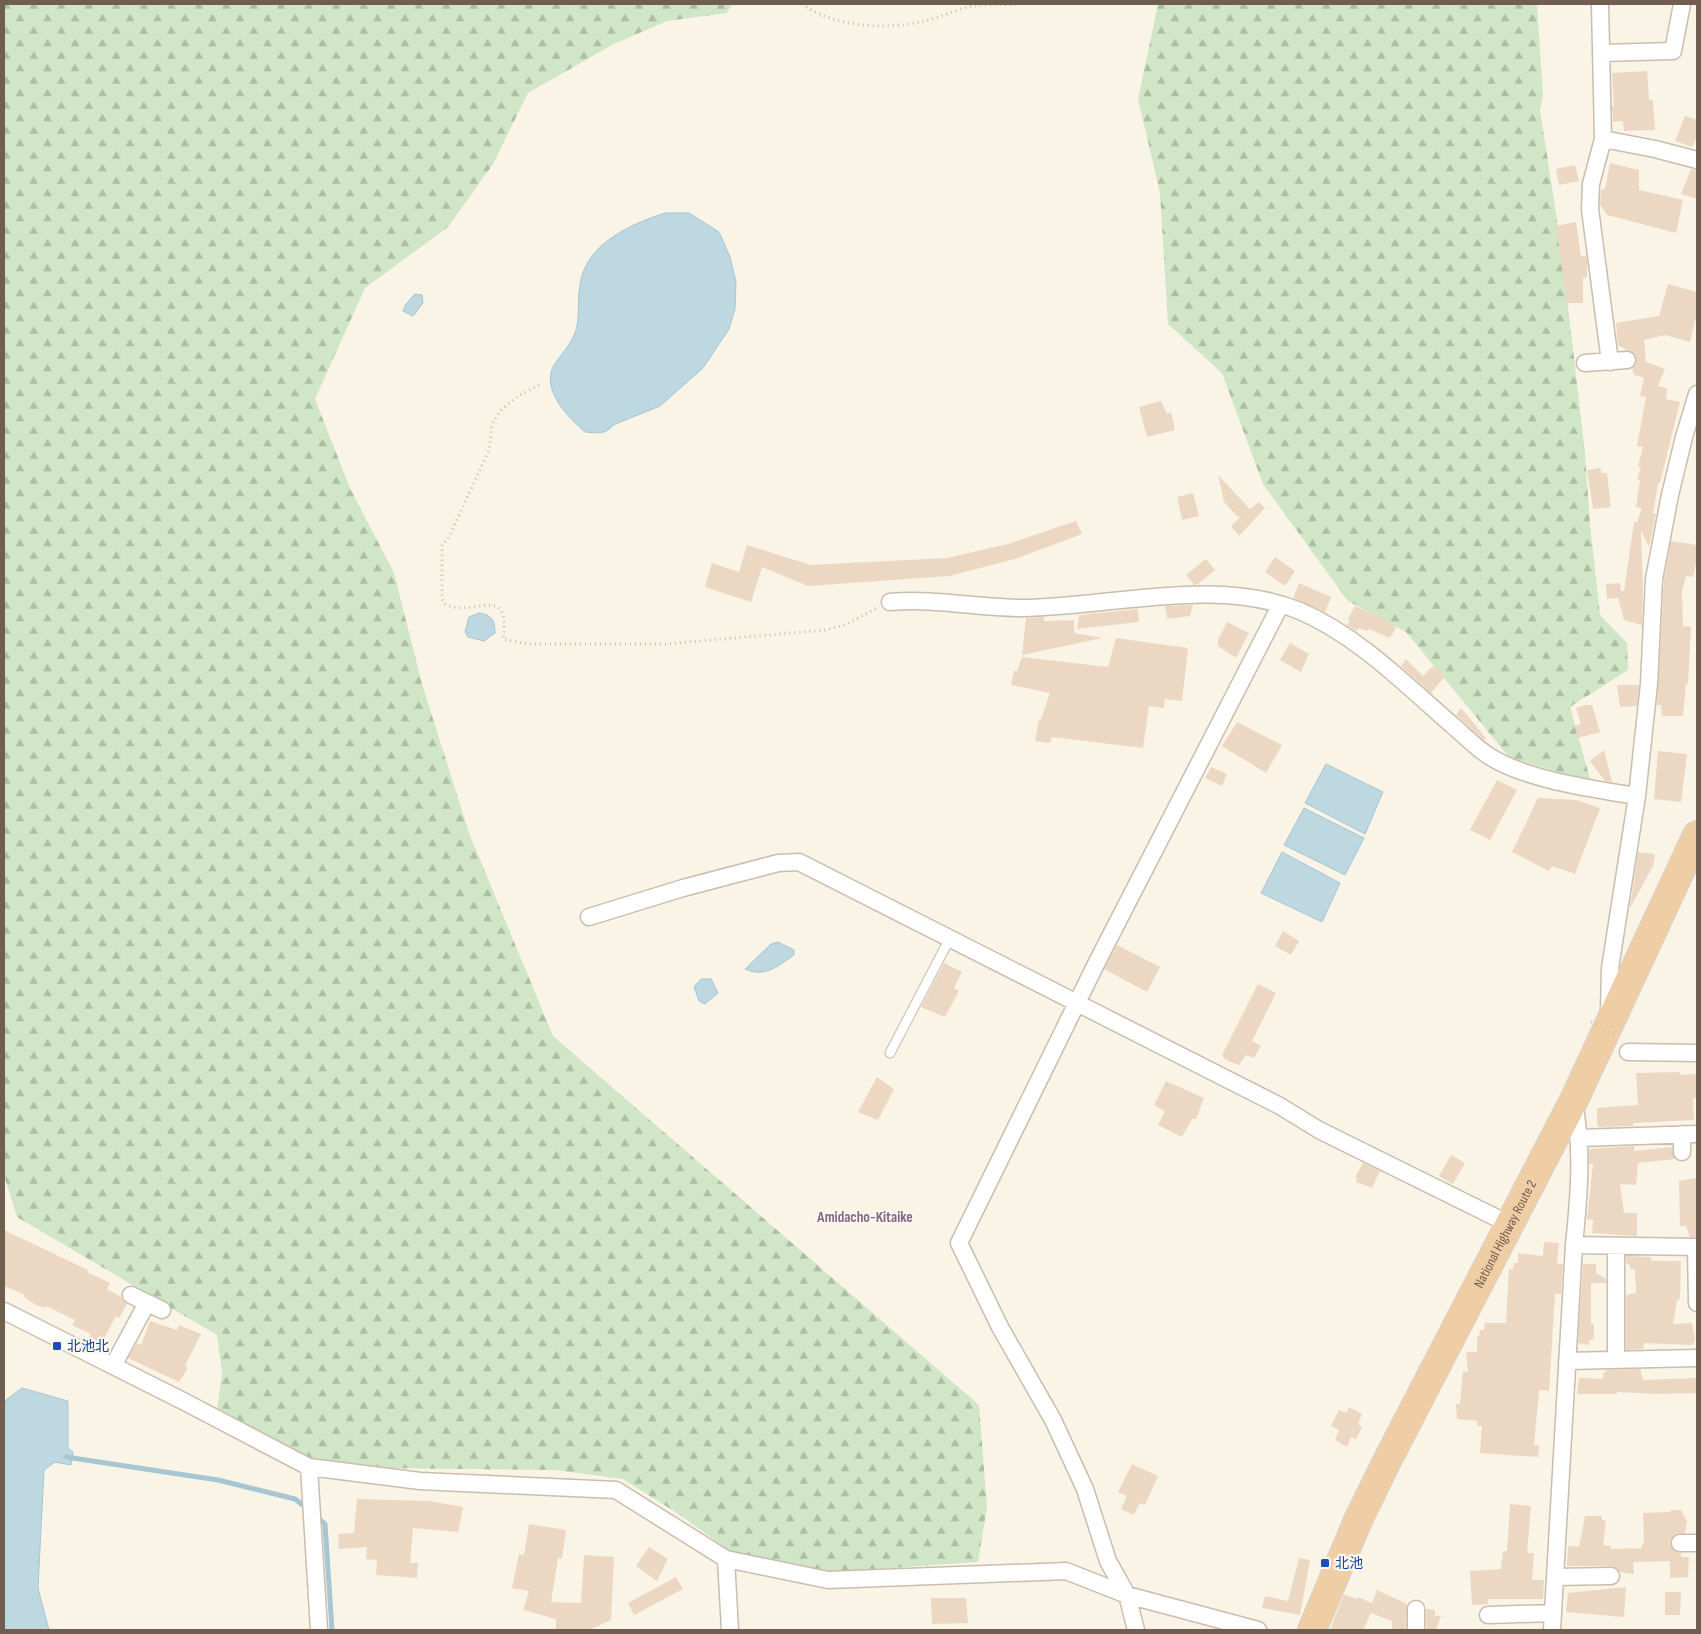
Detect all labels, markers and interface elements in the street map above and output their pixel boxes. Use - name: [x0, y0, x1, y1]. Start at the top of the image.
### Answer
- street label: National Highway Route 2: [1470, 1177, 1540, 1291]
- district label: Amidacho-Kitaike: [816, 1208, 913, 1227]
- place label: 北池北: [67, 1338, 109, 1355]
- marker: 北池北: [51, 1340, 63, 1352]
- place label: 北池: [1335, 1555, 1363, 1572]
- marker: 北池: [1319, 1557, 1331, 1569]

